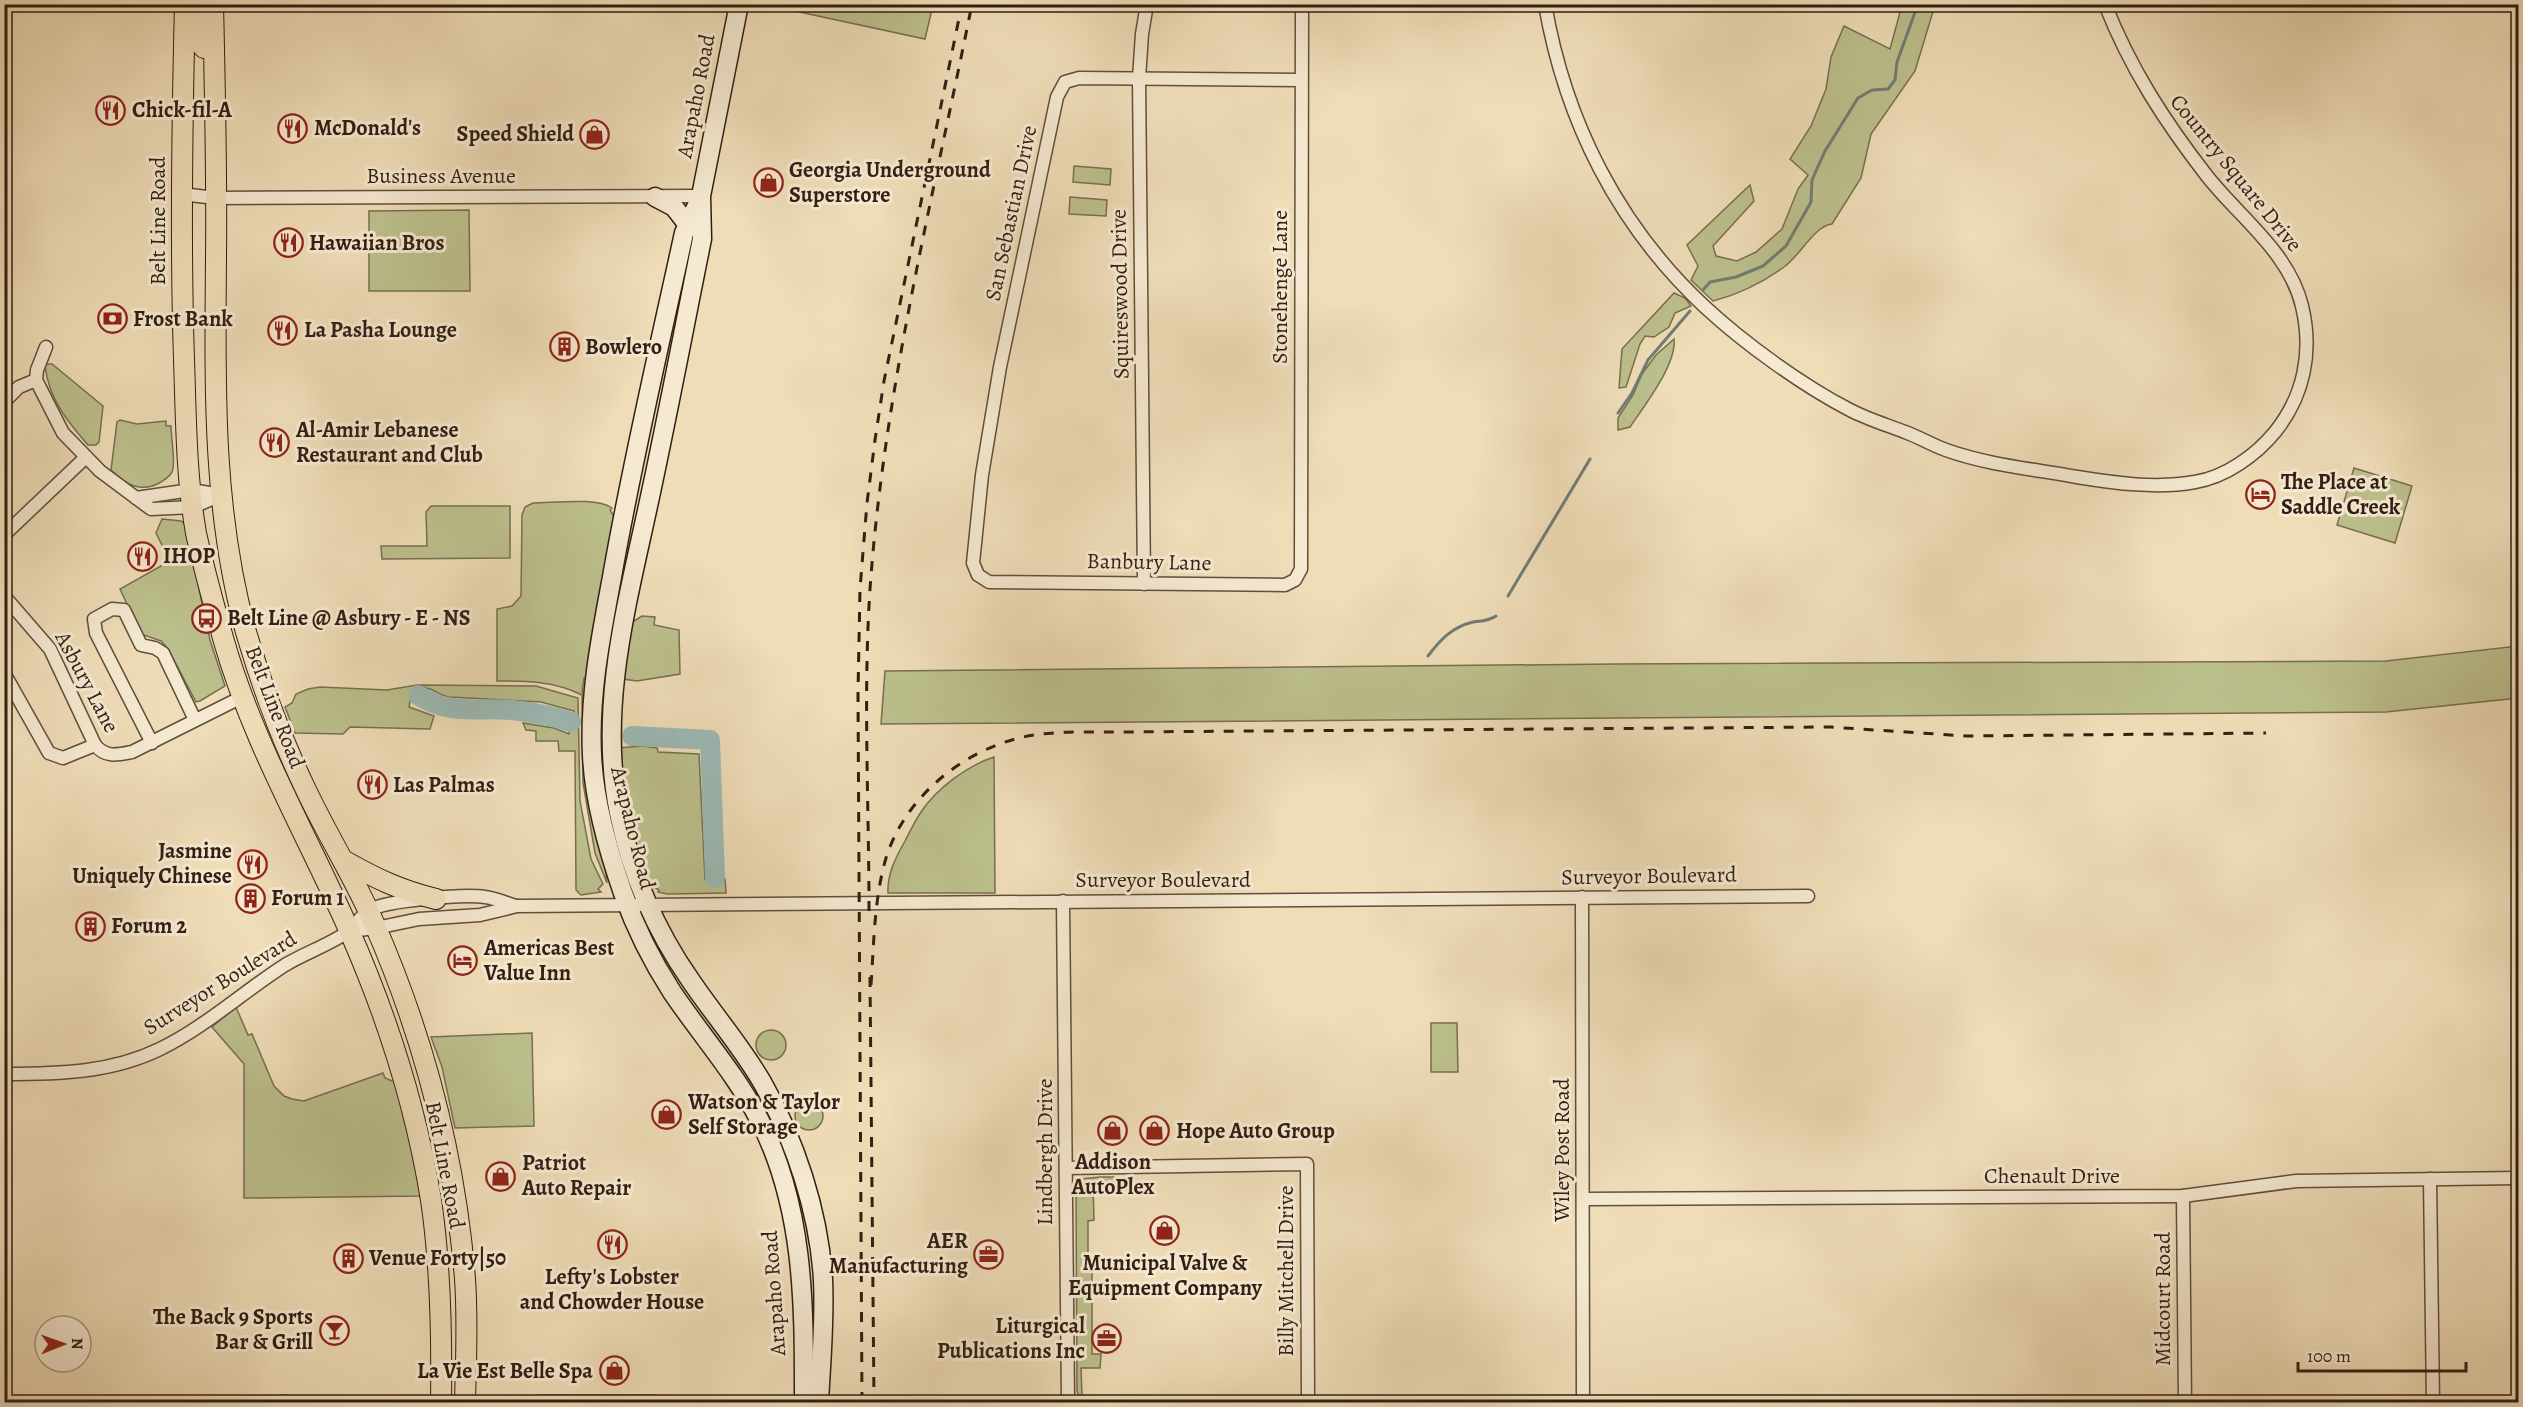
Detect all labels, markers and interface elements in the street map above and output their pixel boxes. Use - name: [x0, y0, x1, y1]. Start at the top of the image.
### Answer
- street label: Arapaho Road: [669, 31, 723, 161]
- street label: Country Square Drive: [2163, 88, 2309, 258]
- restaurant icon: Chick-fil-A: [95, 94, 127, 126]
- place label: Chick-fil-A: [132, 95, 232, 125]
- restaurant icon: McDonald's: [277, 112, 309, 144]
- place label: McDonald's: [314, 113, 421, 143]
- shop icon: Speed Shield: [579, 118, 611, 150]
- place label: Speed Shield: [457, 119, 574, 149]
- street label: San Sebastian Drive: [978, 122, 1044, 304]
- place label: Georgia Underground Superstore: [789, 155, 991, 210]
- street label: Belt Line Road: [143, 156, 173, 286]
- street label: Business Avenue: [366, 161, 516, 191]
- shop icon: Georgia Underground Superstore: [752, 167, 784, 199]
- street label: Squireswood Drive: [1104, 209, 1136, 379]
- street label: Stonehenge Lane: [1265, 210, 1295, 364]
- restaurant icon: Hawaiian Bros: [272, 227, 304, 259]
- place label: Hawaiian Bros: [309, 228, 444, 258]
- bank icon: Frost Bank: [96, 303, 128, 335]
- place label: Frost Bank: [133, 304, 233, 334]
- restaurant icon: La Pasha Lounge: [267, 314, 299, 346]
- place label: La Pasha Lounge: [304, 315, 457, 345]
- building icon: Bowlero: [548, 331, 580, 363]
- place label: Bowlero: [585, 332, 662, 362]
- place label: Al-Amir Lebanese Restaurant and Club: [295, 415, 483, 470]
- restaurant icon: Al-Amir Lebanese Restaurant and Club: [259, 427, 291, 459]
- place label: The Place at Saddle Creek: [2281, 467, 2401, 522]
- hotel icon: The Place at Saddle Creek: [2244, 479, 2276, 511]
- restaurant icon: IHOP: [126, 540, 158, 572]
- place label: IHOP: [163, 541, 215, 571]
- street label: Banbury Lane: [1086, 546, 1212, 578]
- bus stop icon: Belt Line @ Asbury - E - NS: [190, 602, 222, 634]
- place label: Belt Line @ Asbury - E - NS: [227, 603, 471, 633]
- street label: Asbury Lane: [47, 625, 126, 738]
- street label: Belt Line Road: [238, 641, 312, 773]
- street label: Arapaho Road: [603, 762, 663, 893]
- restaurant icon: Las Palmas: [356, 769, 388, 801]
- place label: Las Palmas: [393, 770, 495, 800]
- place label: Jasmine Uniquely Chinese: [72, 836, 232, 891]
- restaurant icon: Jasmine Uniquely Chinese: [237, 848, 269, 880]
- street label: Surveyor Boulevard: [1561, 859, 1737, 893]
- street label: Surveyor Boulevard: [1075, 865, 1251, 895]
- building icon: Forum 1: [234, 882, 266, 914]
- place label: Forum 1: [271, 883, 344, 913]
- building icon: Forum 2: [74, 910, 106, 942]
- place label: Forum 2: [111, 911, 187, 941]
- street label: Surveyor Boulevard: [138, 924, 303, 1042]
- place label: Americas Best Value Inn: [483, 933, 615, 988]
- hotel icon: Americas Best Value Inn: [447, 945, 479, 977]
- street label: Lindbergh Drive: [1030, 1078, 1060, 1226]
- street label: Wiley Post Road: [1547, 1078, 1577, 1223]
- place label: Watson & Taylor Self Storage: [687, 1087, 840, 1142]
- street label: Belt Line Road: [418, 1099, 472, 1231]
- shop icon: Watson & Taylor Self Storage: [651, 1099, 683, 1131]
- shop icon: Addison AutoPlex: [1097, 1114, 1129, 1146]
- shop icon: Hope Auto Group: [1139, 1115, 1171, 1147]
- place label: Hope Auto Group: [1176, 1116, 1335, 1146]
- place label: Addison AutoPlex: [1071, 1147, 1154, 1202]
- place label: Patriot Auto Repair: [521, 1148, 631, 1203]
- shop icon: Patriot Auto Repair: [485, 1160, 517, 1192]
- street label: Chenault Drive: [1984, 1161, 2120, 1191]
- street label: Billy Mitchell Drive: [1271, 1185, 1301, 1357]
- shop icon: Municipal Valve & Equipment Company: [1149, 1215, 1181, 1247]
- place label: AER Manufacturing: [829, 1226, 969, 1281]
- restaurant icon: Lefty's Lobster and Chowder House: [596, 1229, 628, 1261]
- street label: Arapaho Road: [755, 1229, 793, 1358]
- street label: Midcourt Road: [2148, 1232, 2178, 1366]
- office icon: AER Manufacturing: [973, 1238, 1005, 1270]
- building icon: Venue Forty|50: [332, 1242, 364, 1274]
- place label: Venue Forty|50: [368, 1243, 506, 1273]
- place label: Municipal Valve & Equipment Company: [1068, 1248, 1263, 1303]
- place label: Lefty's Lobster and Chowder House: [520, 1262, 704, 1317]
- place label: The Back 9 Sports Bar & Grill: [153, 1302, 313, 1357]
- place label: Liturgical Publications Inc: [937, 1311, 1085, 1366]
- north arrow: [33, 1314, 93, 1374]
- bar icon: The Back 9 Sports Bar & Grill: [318, 1314, 350, 1346]
- office icon: Liturgical Publications Inc: [1090, 1323, 1122, 1355]
- scale bar: [2298, 1335, 2466, 1373]
- text: N: [66, 1338, 88, 1350]
- text: 100 m: [2307, 1344, 2351, 1368]
- shop icon: La Vie Est Belle Spa: [598, 1355, 630, 1387]
- place label: La Vie Est Belle Spa: [417, 1356, 593, 1386]

